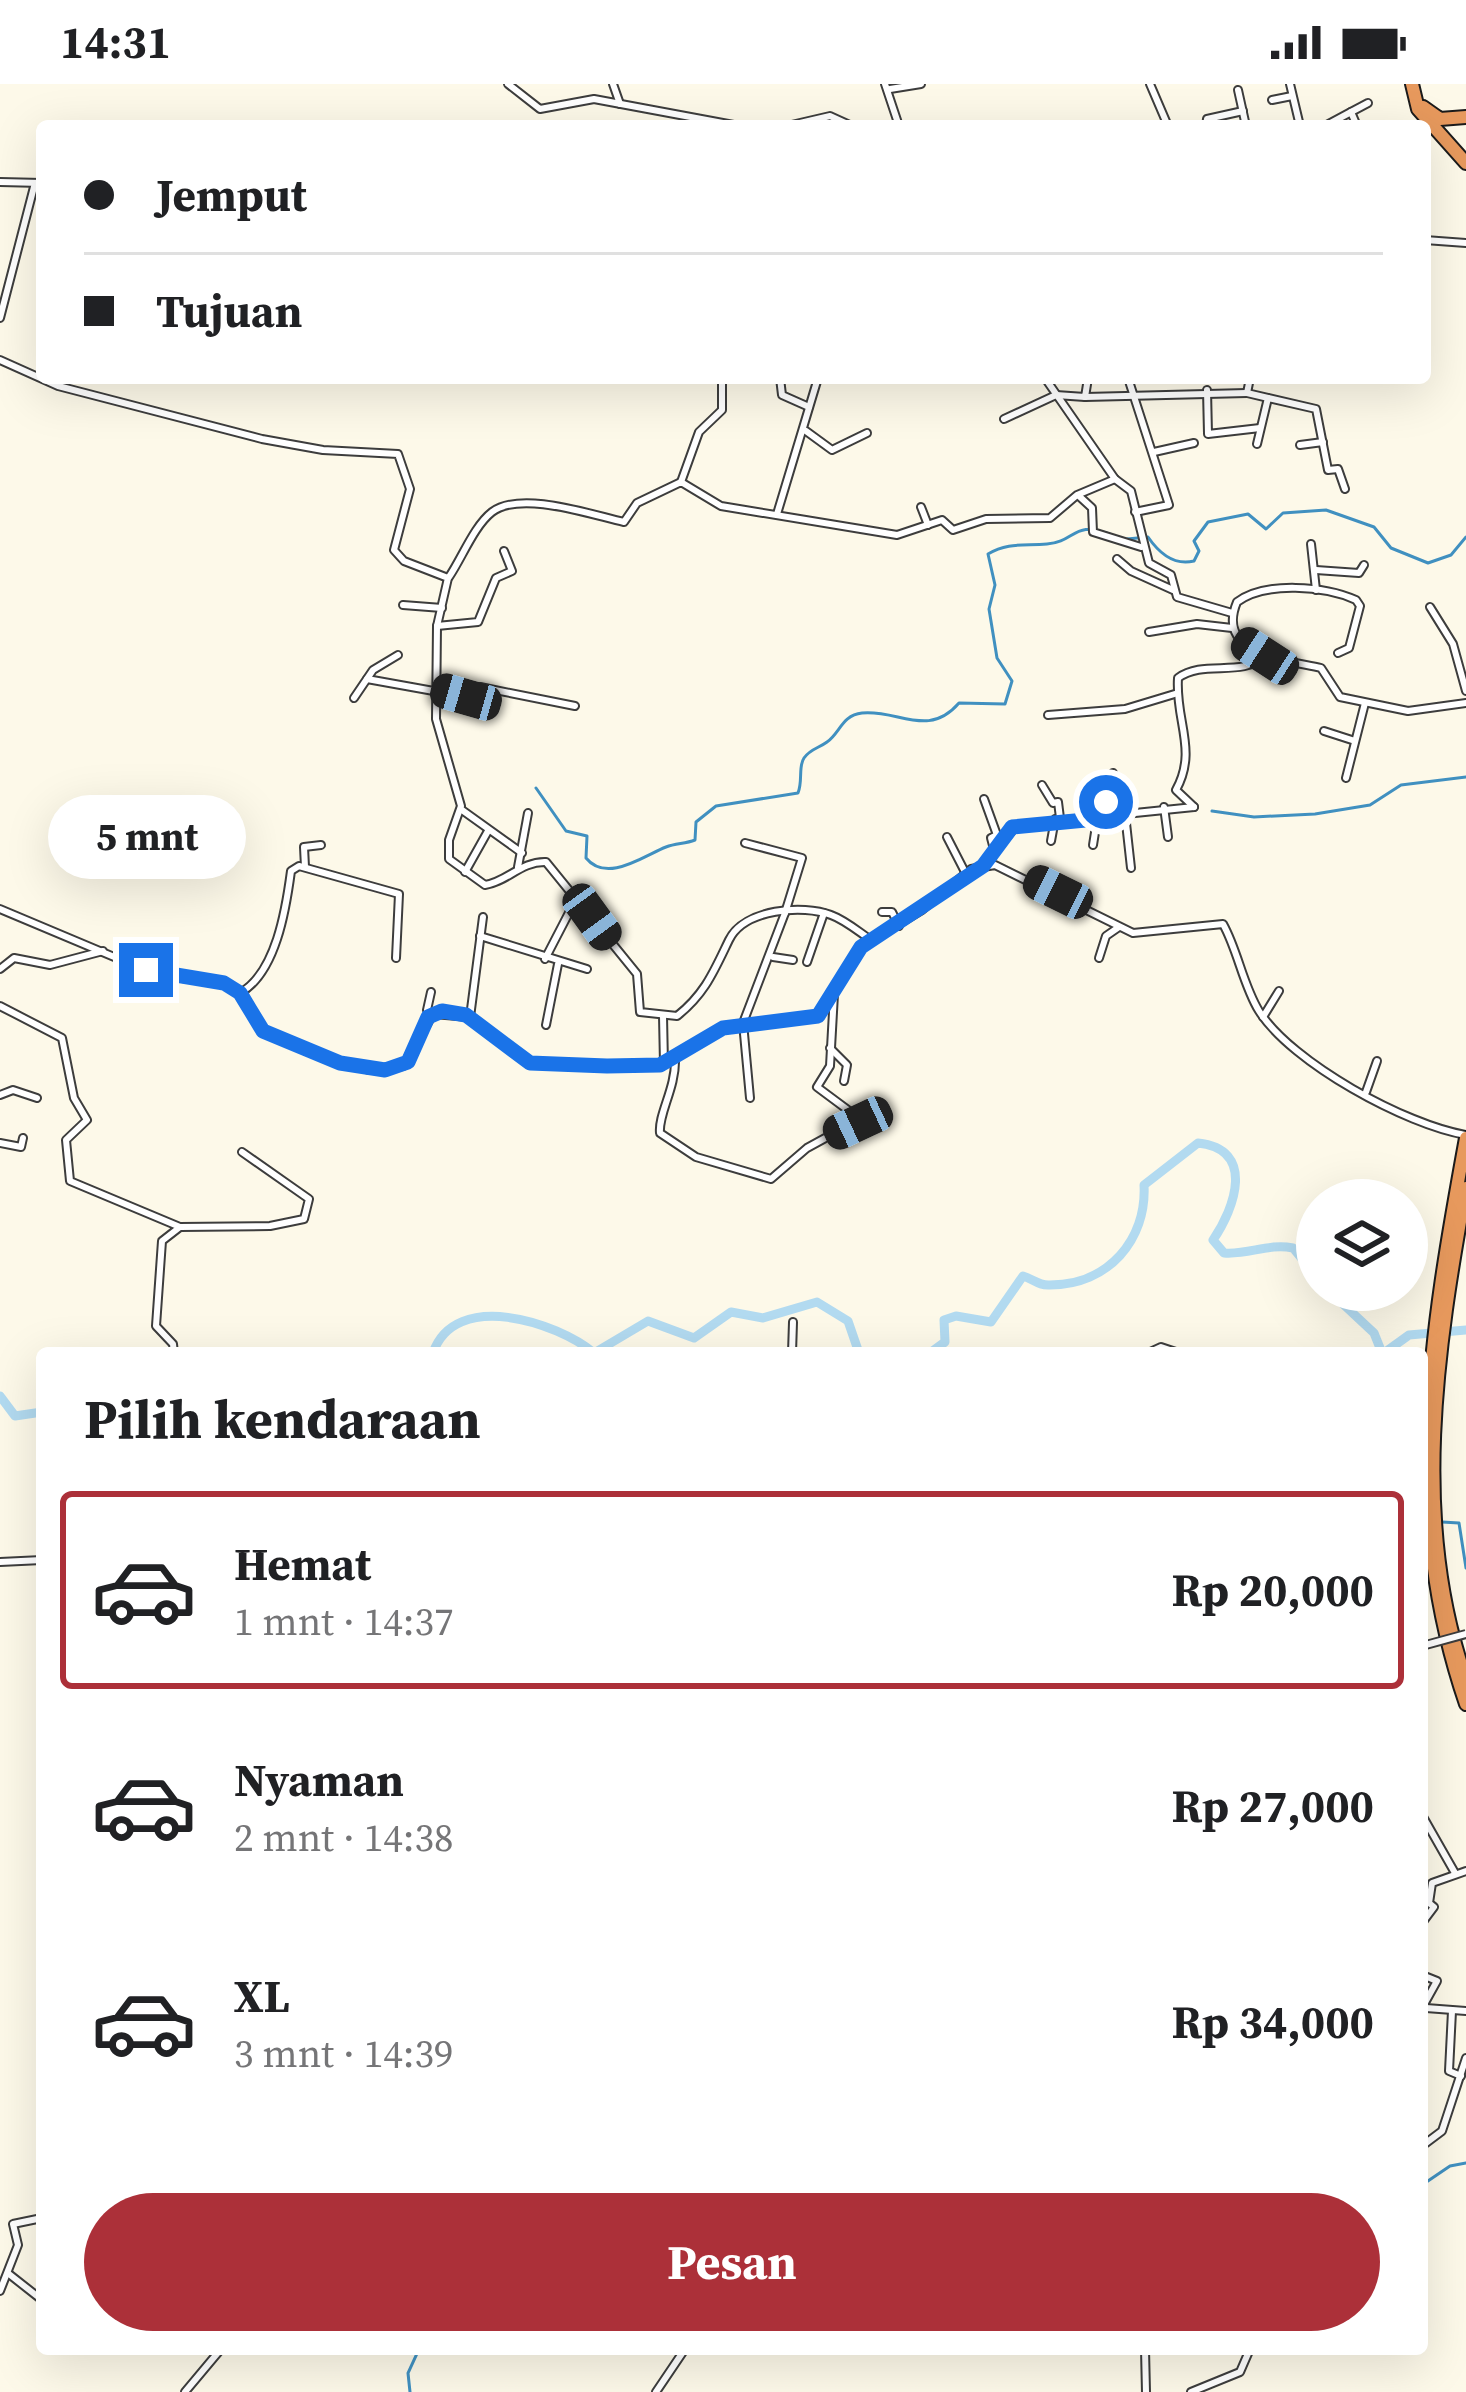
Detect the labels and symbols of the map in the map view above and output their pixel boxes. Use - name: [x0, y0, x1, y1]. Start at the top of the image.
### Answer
- car: [1225, 621, 1305, 691]
- car: [426, 670, 506, 724]
- route start: [1079, 775, 1133, 829]
- callout: 5 mnt: [47, 796, 245, 880]
- car: [1018, 860, 1098, 924]
- car: [556, 877, 628, 957]
- route end: [119, 943, 173, 997]
- car: [818, 1091, 898, 1155]

